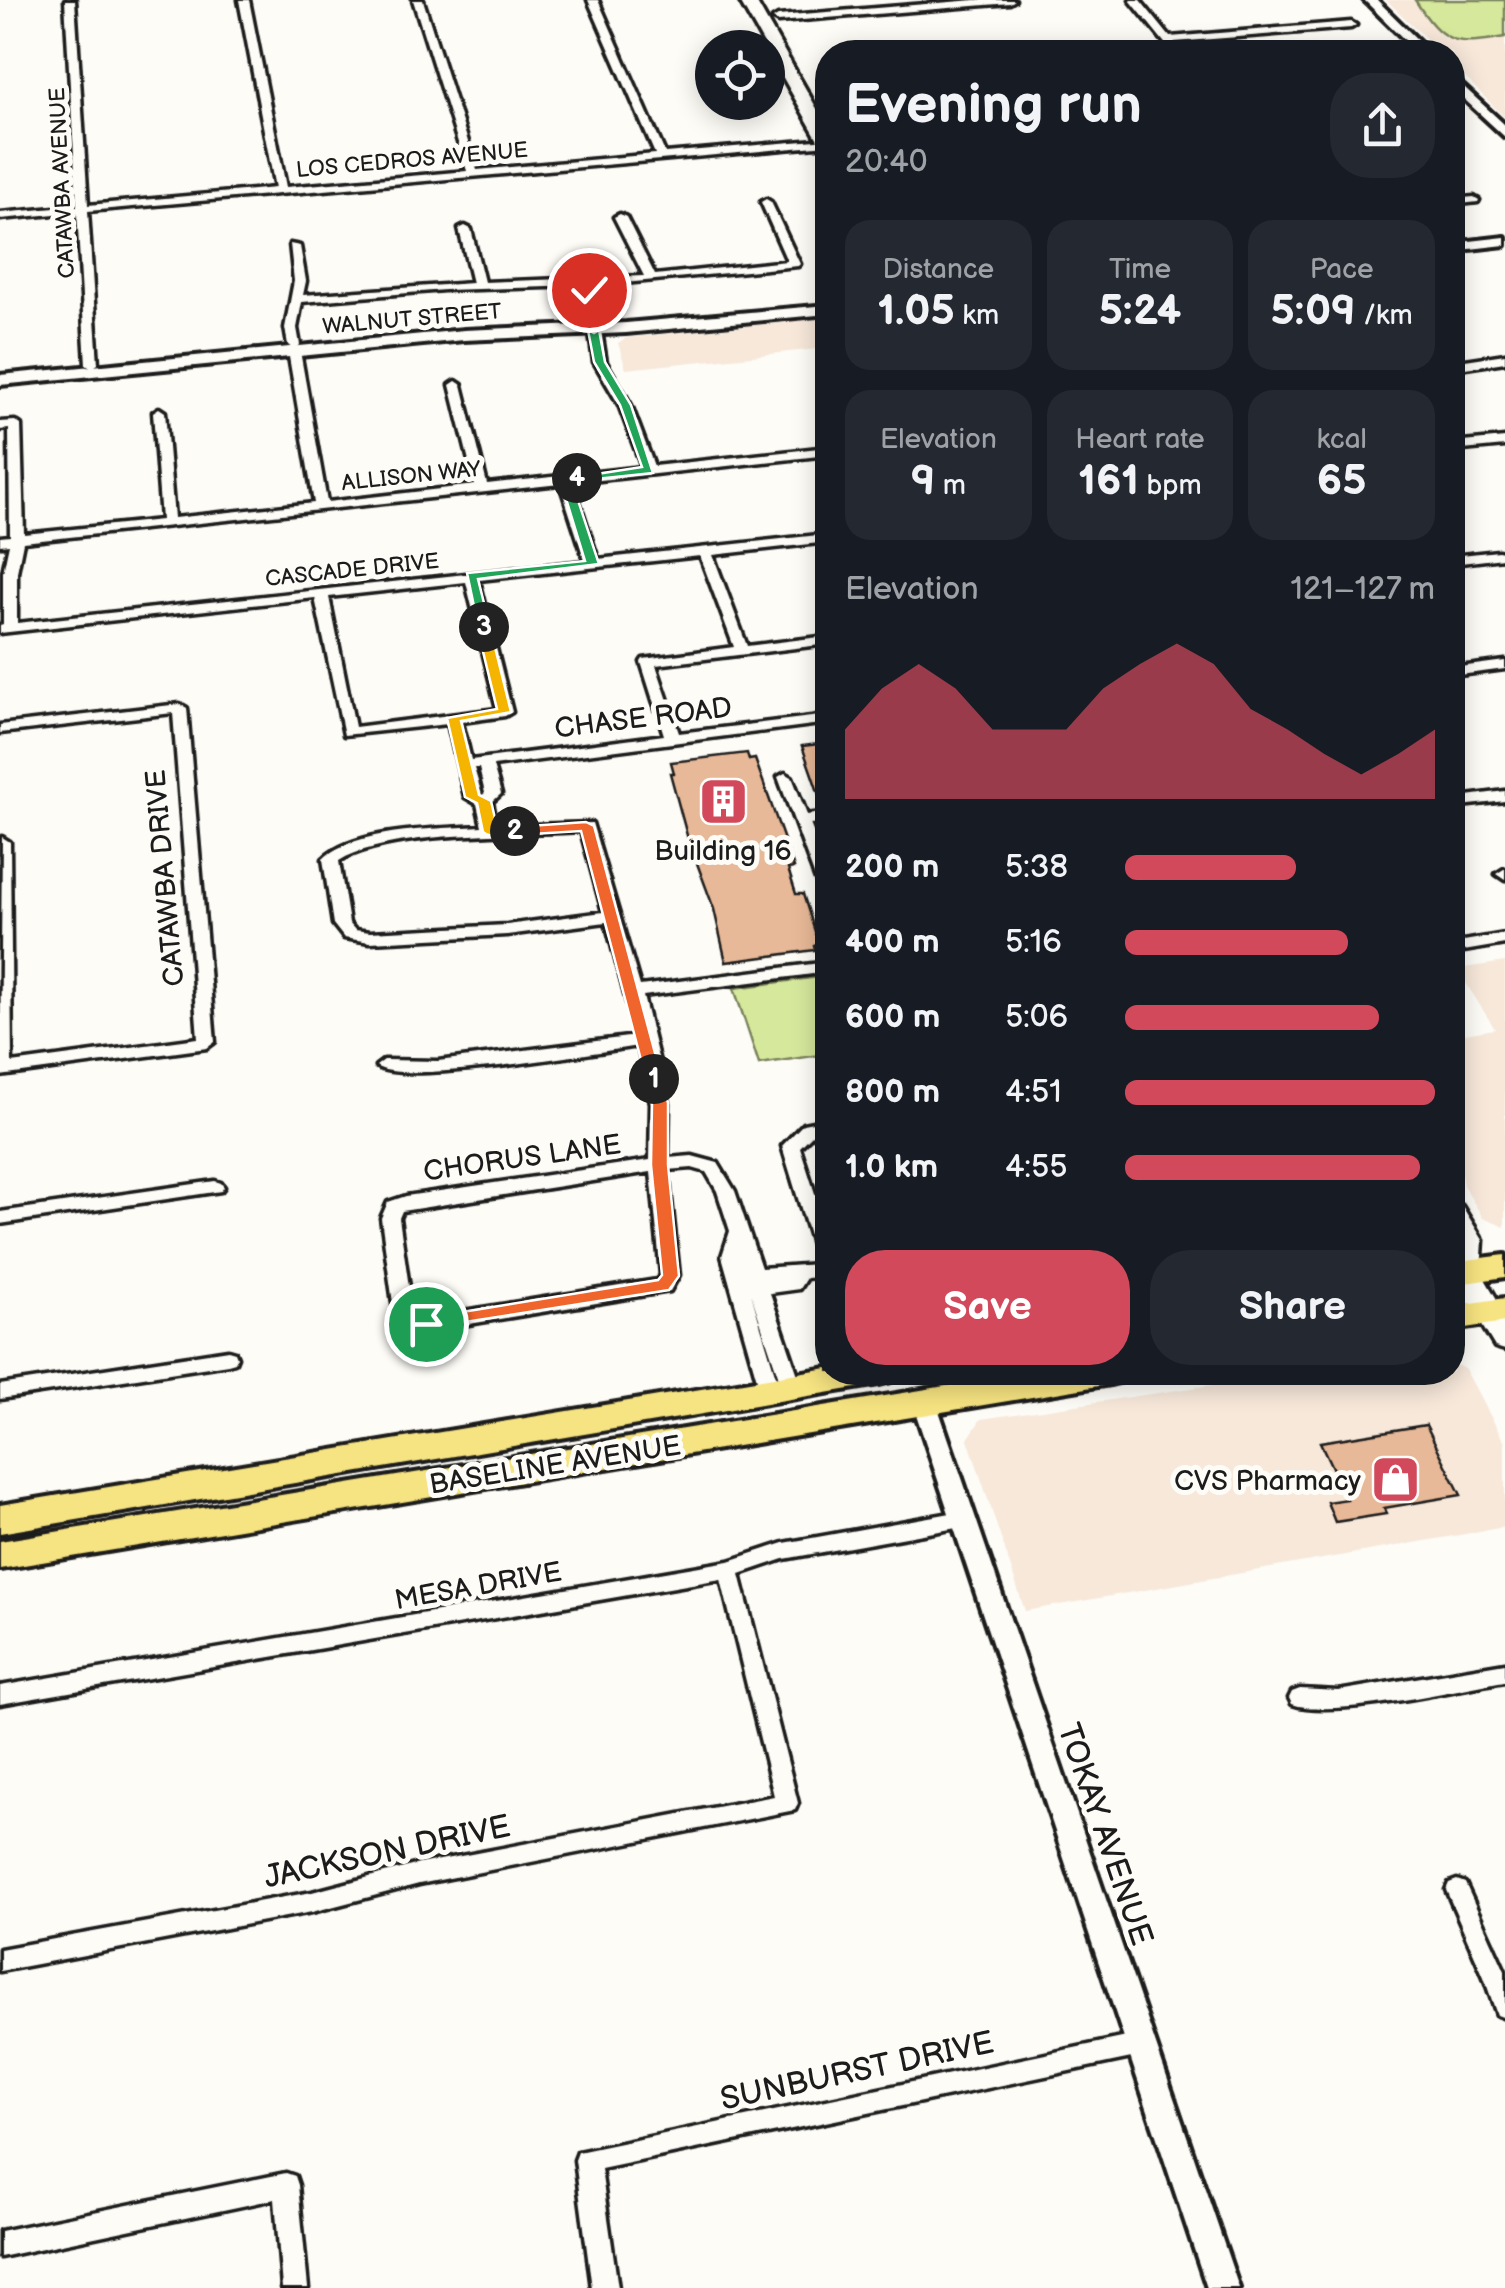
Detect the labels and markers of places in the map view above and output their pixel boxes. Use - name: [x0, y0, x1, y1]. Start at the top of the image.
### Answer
- pin: [547, 248, 632, 333]
- pin: 4: [552, 453, 602, 503]
- pin: 3: [459, 602, 509, 652]
- building icon: Building 16: [697, 776, 749, 828]
- pin: 2: [490, 806, 540, 856]
- place label: Building 16: [654, 835, 792, 868]
- pin: 1: [629, 1054, 679, 1104]
- pin: [384, 1282, 469, 1367]
- shop icon: CVS Pharmacy: [1370, 1454, 1422, 1506]
- place label: CVS Pharmacy: [1174, 1465, 1361, 1498]

